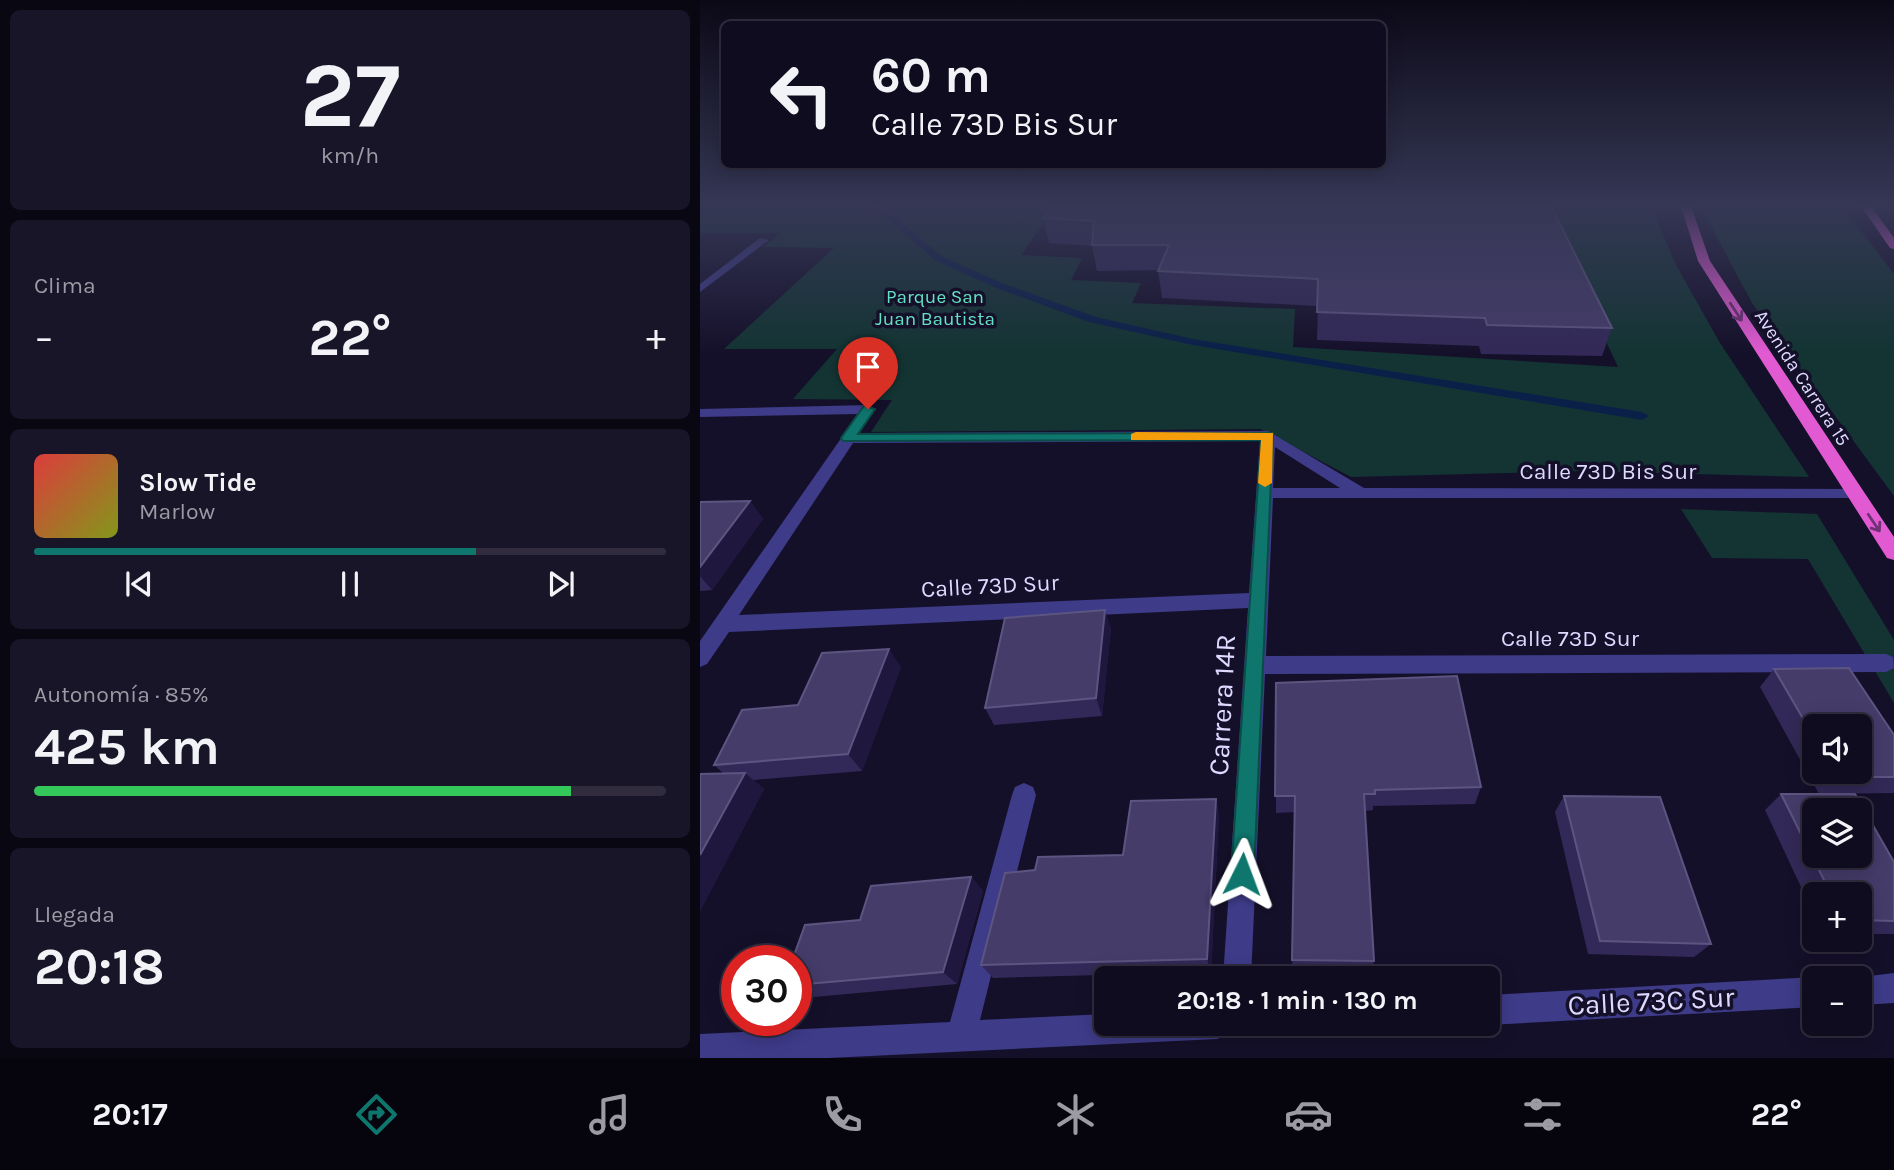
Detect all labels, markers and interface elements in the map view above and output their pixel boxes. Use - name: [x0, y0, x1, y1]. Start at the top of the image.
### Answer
- text: 27: [300, 43, 400, 149]
- text: 60 m: [871, 47, 991, 104]
- icon: left: [756, 49, 847, 140]
- text: Calle 73D Bis Sur: [871, 106, 1117, 143]
- text: km/h: [321, 142, 379, 169]
- text: Clima: [34, 272, 96, 299]
- park label: Parque San Juan Bautista: [875, 286, 995, 330]
- one-way arrow: [1729, 301, 1743, 321]
- street label: Avenida Carrera 15: [1750, 306, 1854, 450]
- text: 22°: [308, 307, 392, 368]
- text: −: [34, 315, 54, 360]
- text: +: [646, 315, 666, 360]
- pin: [838, 337, 898, 409]
- icon: arrive: [849, 348, 887, 386]
- street label: Calle 73D Bis Sur: [1520, 458, 1697, 485]
- text: Slow Tide: [139, 467, 257, 498]
- text: Marlow: [139, 498, 215, 525]
- one-way arrow: [1867, 513, 1881, 532]
- icon: previous: [120, 565, 158, 603]
- icon: pause: [331, 565, 369, 603]
- icon: next: [542, 565, 580, 603]
- street label: Calle 73D Sur: [920, 569, 1060, 603]
- street label: Calle 73D Sur: [1501, 625, 1640, 652]
- street label: Carrera 14R: [1202, 634, 1242, 776]
- text: Autonomía · 85%: [34, 681, 209, 708]
- map controls: [1802, 714, 1872, 1036]
- button: sound: [1802, 714, 1872, 784]
- text: 425 km: [34, 716, 220, 777]
- button: layers: [1802, 798, 1872, 868]
- position arrow: [1205, 837, 1279, 911]
- button: +: [1802, 882, 1872, 952]
- text: Llegada: [34, 901, 115, 928]
- text: 20:18: [34, 936, 165, 997]
- speed limit sign: 30: [721, 945, 812, 1036]
- button: −: [1802, 966, 1872, 1036]
- street label: Calle 73C Sur: [1567, 980, 1736, 1022]
- text: 20:18 · 1 min · 130 m: [1176, 985, 1418, 1016]
- icon: directions: [352, 1090, 401, 1139]
- icon: music: [585, 1090, 634, 1139]
- icon: phone: [818, 1090, 867, 1139]
- icon: climate: [1051, 1090, 1100, 1139]
- icon: car: [1284, 1090, 1333, 1139]
- icon: filters: [1518, 1090, 1567, 1139]
- text: 20:17: [92, 1096, 168, 1133]
- text: 22°: [1751, 1096, 1802, 1133]

